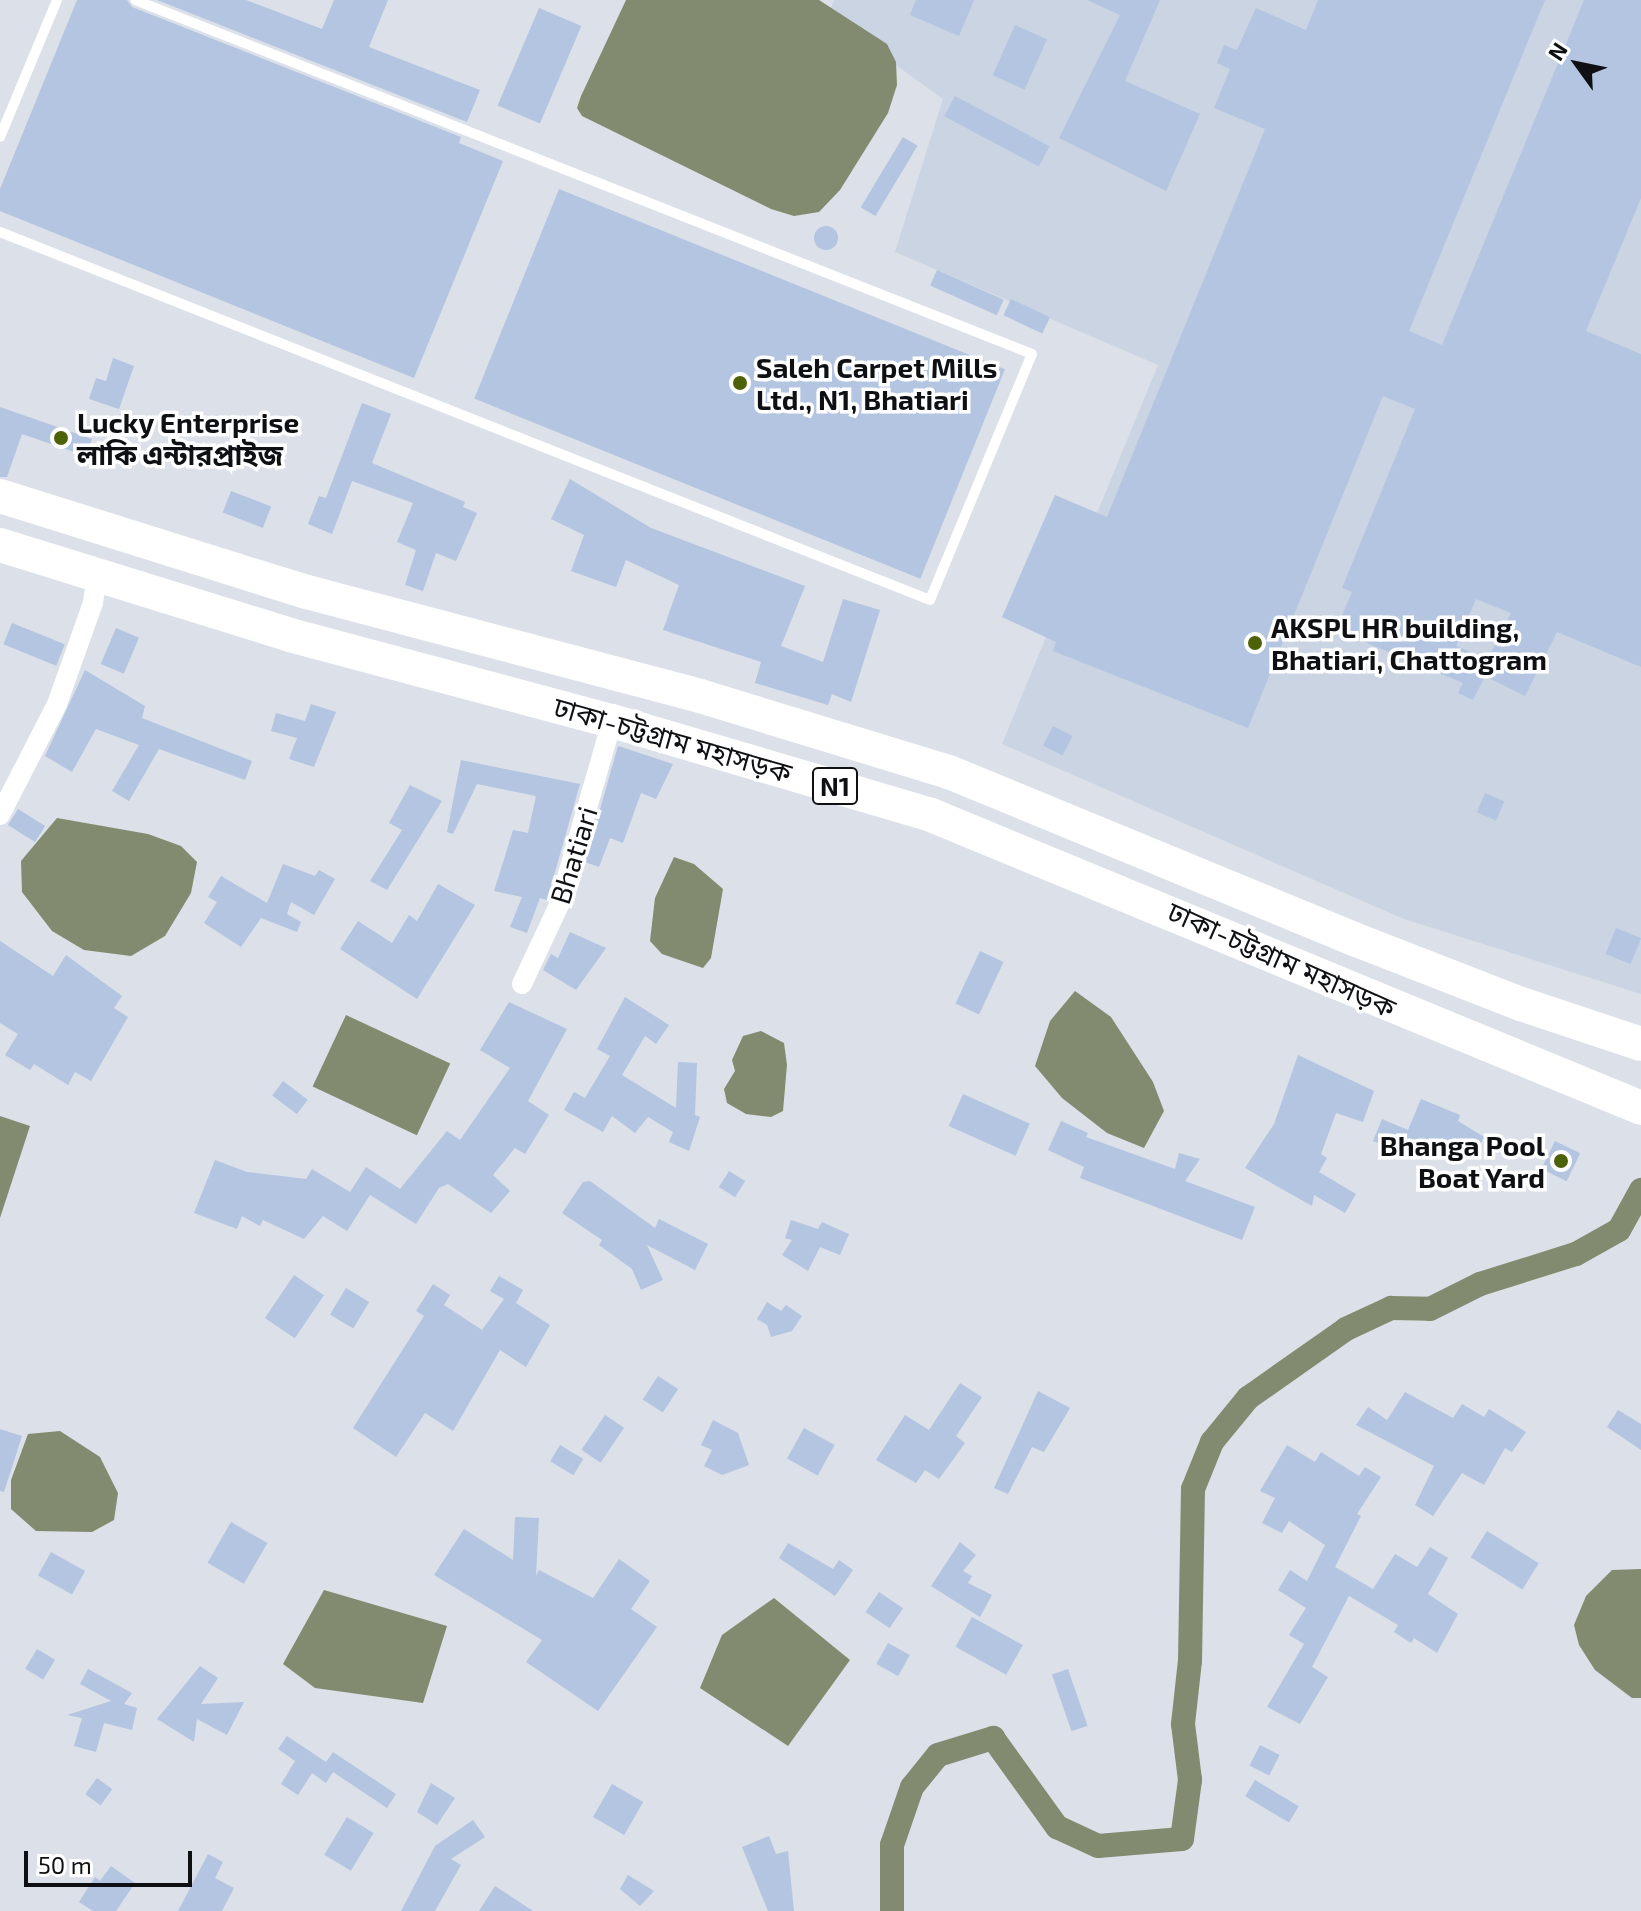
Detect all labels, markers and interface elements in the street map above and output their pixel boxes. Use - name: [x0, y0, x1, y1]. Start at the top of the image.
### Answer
- north arrow: [1537, 24, 1617, 104]
- text: N: [1542, 37, 1572, 65]
- place label: Saleh Carpet Mills Ltd., N1, Bhatiari: [756, 350, 997, 416]
- marker: Saleh Carpet Mills Ltd., N1, Bhatiari: [731, 374, 749, 392]
- place label: Lucky Enterprise লাকি এন্টারপ্রাইজ: [77, 405, 300, 471]
- marker: Lucky Enterprise লাকি এন্টারপ্রাইজ: [52, 429, 70, 447]
- place label: AKSPL HR building, Bhatiari, Chattogram: [1271, 610, 1547, 676]
- marker: AKSPL HR building, Bhatiari, Chattogram: [1246, 634, 1264, 652]
- street label: ঢাকা-চট্টগ্রাম মহাসড়ক: [550, 689, 796, 789]
- road number: N1: [811, 764, 859, 808]
- street label: Bhatiari: [542, 802, 604, 908]
- street label: ঢাকা-চট্টগ্রাম মহাসড়ক: [1163, 894, 1401, 1024]
- place label: Bhanga Pool Boat Yard: [1380, 1128, 1545, 1194]
- marker: Bhanga Pool Boat Yard: [1552, 1152, 1570, 1170]
- scale bar: [28, 1835, 196, 1885]
- text: 50 m: [38, 1850, 92, 1879]

